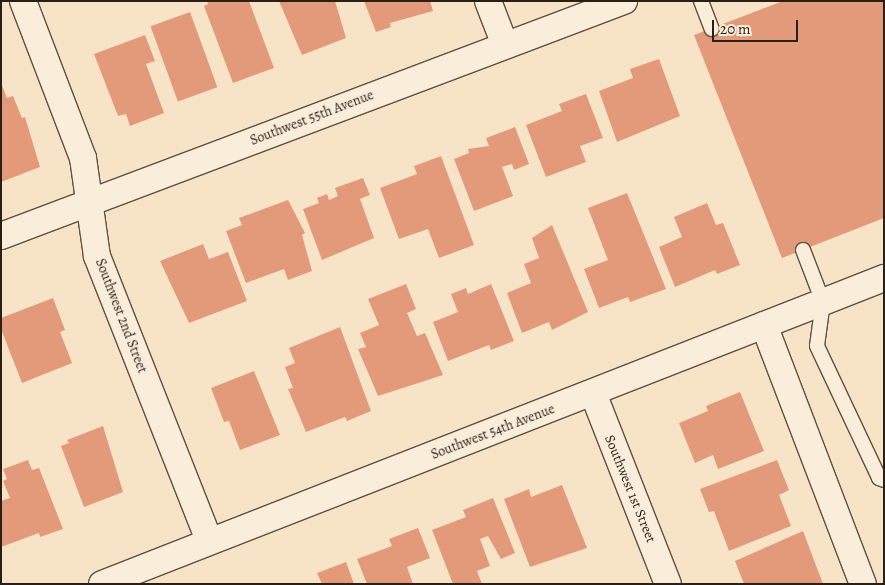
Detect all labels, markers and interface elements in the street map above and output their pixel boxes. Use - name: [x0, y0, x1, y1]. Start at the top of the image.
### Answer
- scale bar: [715, 10, 801, 42]
- text: 20 m: [720, 19, 751, 39]
- street label: Southwest 55th Avenue: [248, 87, 376, 149]
- street label: Southwest 2nd Street: [91, 256, 151, 376]
- street label: Southwest 54th Avenue: [429, 401, 557, 463]
- street label: Southwest 1st Street: [601, 433, 659, 545]

